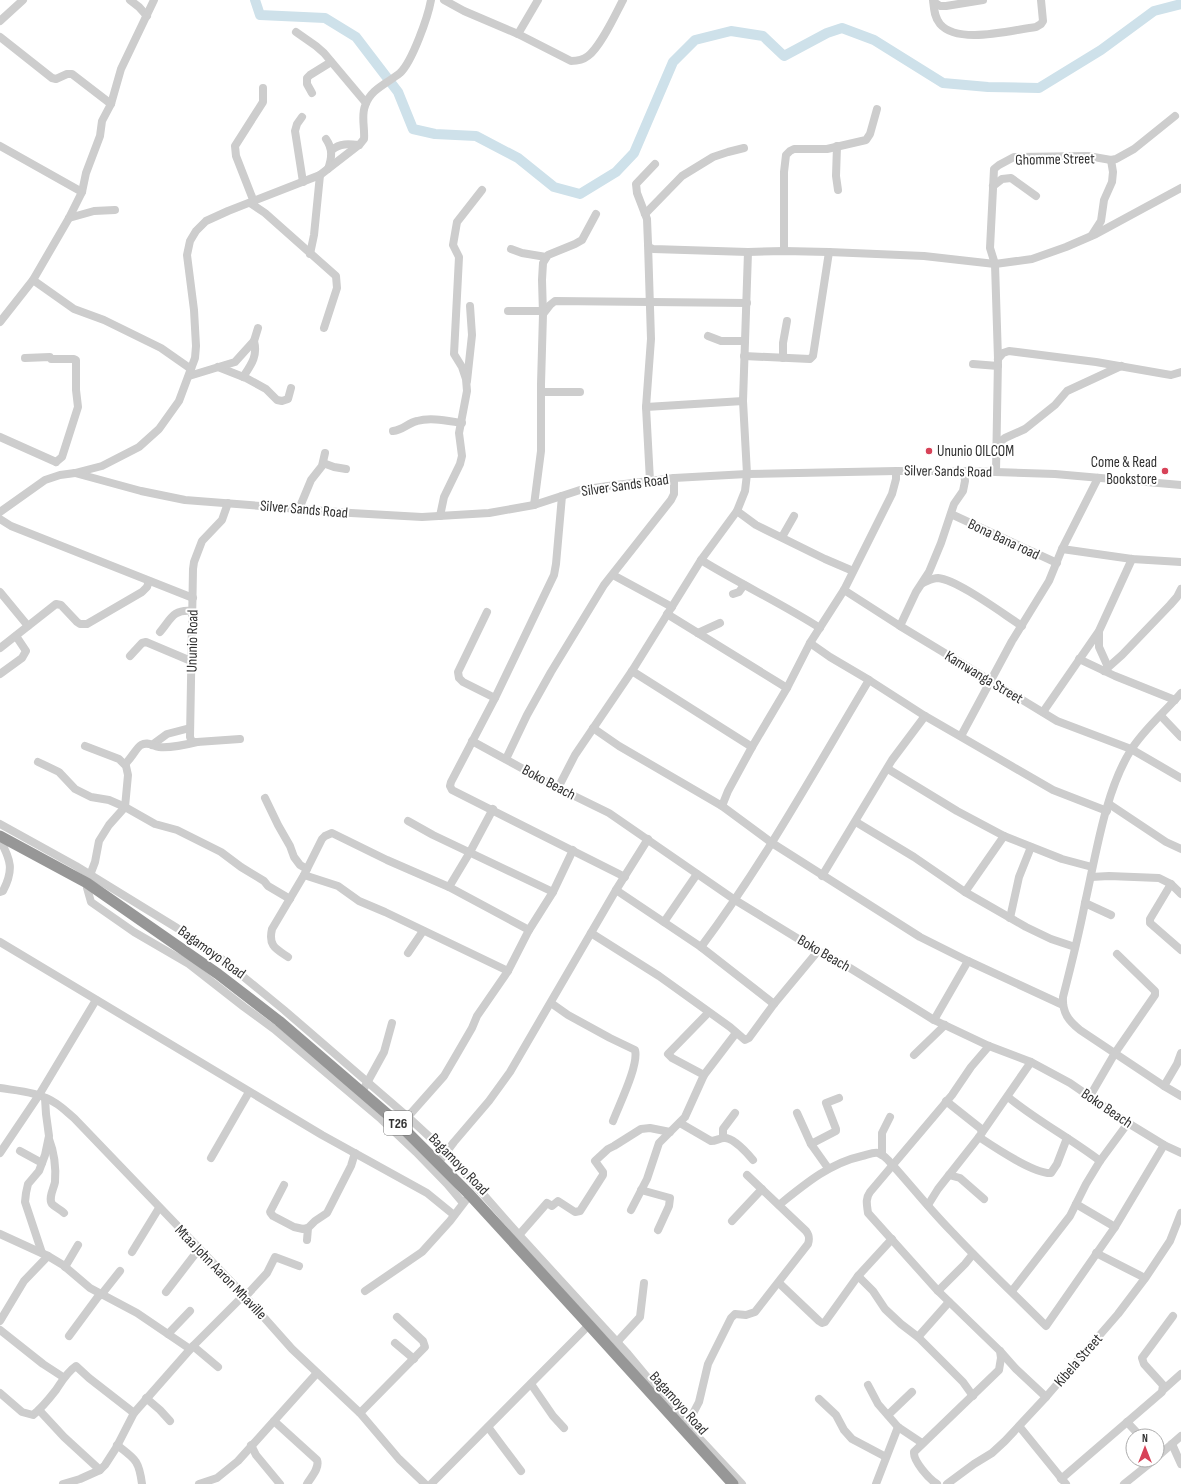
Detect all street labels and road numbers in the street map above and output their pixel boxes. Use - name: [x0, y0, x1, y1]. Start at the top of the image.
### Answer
- street label: Ghomme Street: [1015, 149, 1095, 170]
- street label: Silver Sands Road: [904, 461, 992, 482]
- street label: Silver Sands Road: [580, 470, 670, 501]
- street label: Silver Sands Road: [259, 496, 349, 523]
- street label: Bona Bana road: [965, 515, 1043, 564]
- street label: Ununio Road: [182, 609, 203, 673]
- street label: Kamwanga Street: [941, 647, 1027, 708]
- street label: Boko Beach: [519, 760, 579, 804]
- street label: Bagamoyo Road: [174, 921, 249, 983]
- street label: Boko Beach: [794, 931, 854, 976]
- street label: Boko Beach: [1077, 1084, 1136, 1132]
- road number: T26: [384, 1111, 412, 1135]
- street label: Bagamoyo Road: [424, 1129, 493, 1199]
- street label: Mtaa John Aaron Mhaville: [171, 1221, 271, 1324]
- street label: Kibela Street: [1050, 1329, 1107, 1391]
- street label: Bagamoyo Road: [645, 1368, 712, 1439]

